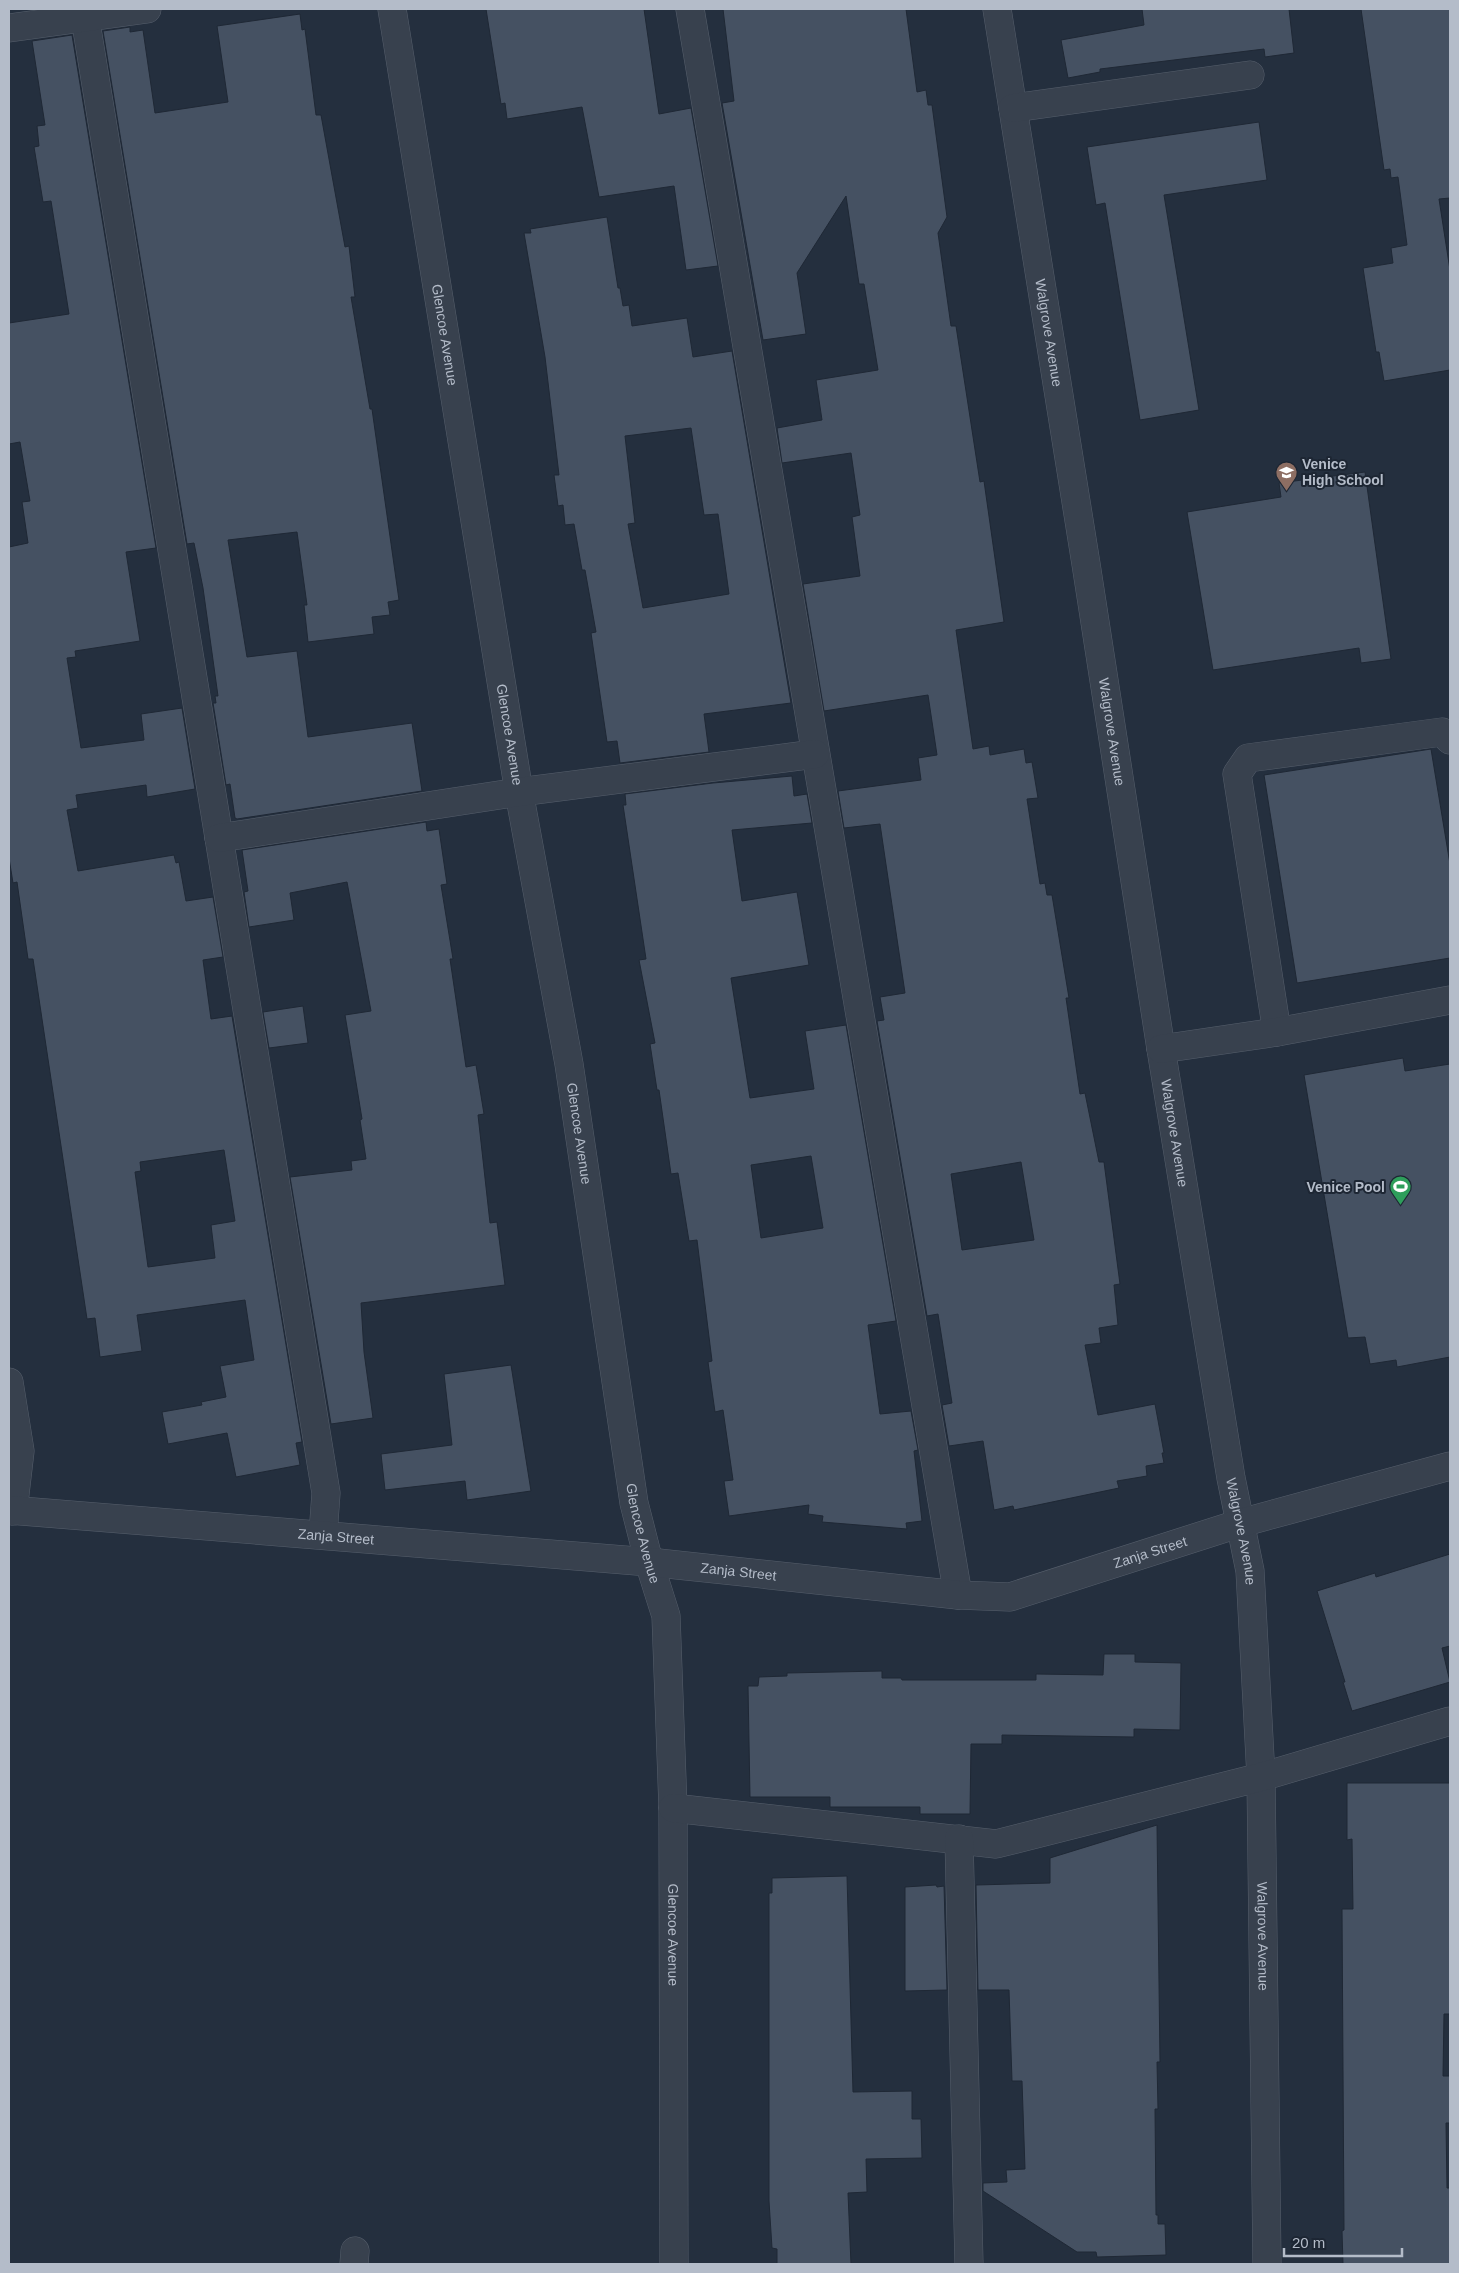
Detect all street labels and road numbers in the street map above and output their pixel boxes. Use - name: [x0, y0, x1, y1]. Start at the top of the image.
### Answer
- street label: Walgrove Avenue: [1032, 278, 1066, 388]
- street label: Glencoe Avenue: [429, 283, 461, 387]
- street label: Walgrove Avenue: [1096, 677, 1128, 787]
- street label: Glencoe Avenue: [494, 683, 526, 787]
- street label: Walgrove Avenue: [1158, 1078, 1191, 1188]
- street label: Glencoe Avenue: [564, 1082, 595, 1186]
- street label: Walgrove Avenue: [1223, 1476, 1259, 1586]
- street label: Glencoe Avenue: [623, 1482, 663, 1585]
- street label: Zanja Street: [297, 1525, 375, 1548]
- street label: Zanja Street: [1111, 1533, 1189, 1571]
- street label: Zanja Street: [700, 1560, 777, 1584]
- street label: Walgrove Avenue: [1254, 1882, 1272, 1991]
- street label: Glencoe Avenue: [665, 1883, 681, 1986]

